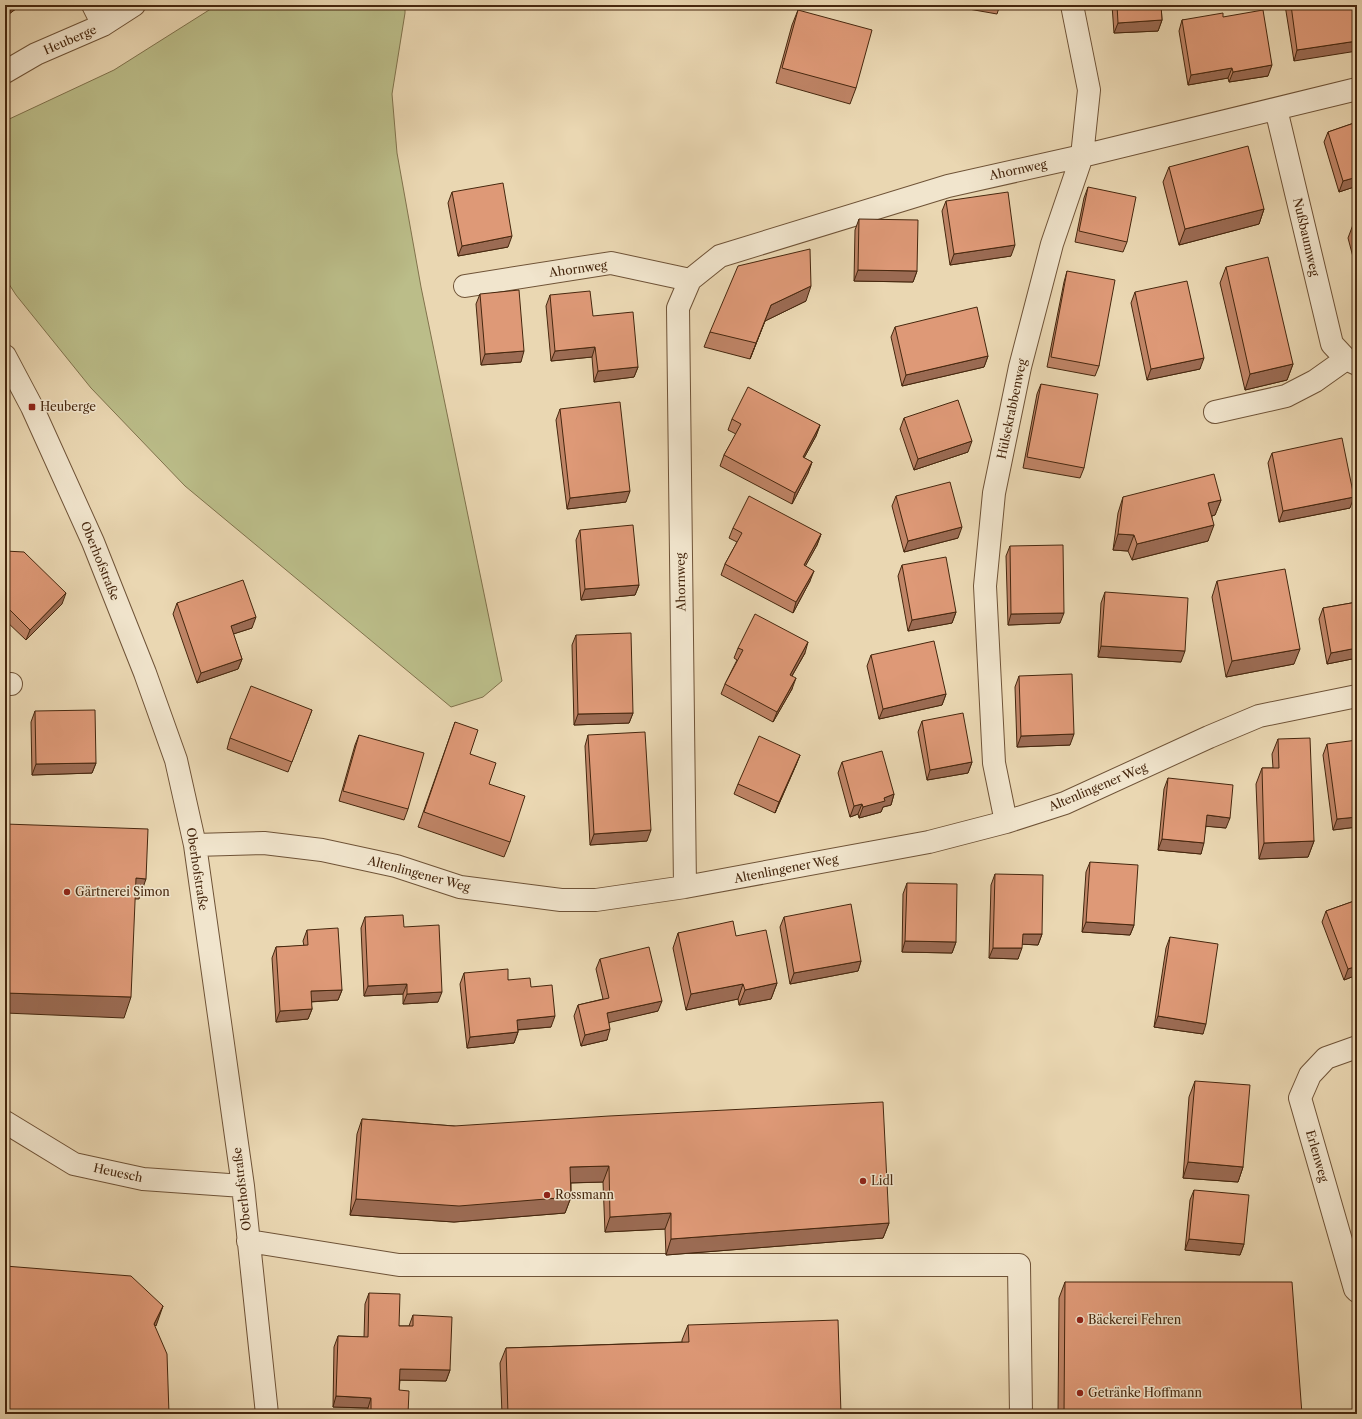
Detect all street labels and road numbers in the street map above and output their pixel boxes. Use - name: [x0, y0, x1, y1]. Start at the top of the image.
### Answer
- street label: Heuberge: [41, 22, 99, 57]
- street label: Ahornweg: [987, 156, 1049, 183]
- street label: Nußbaumweg: [1290, 196, 1323, 278]
- street label: Ahornweg: [547, 257, 609, 280]
- street label: Hülsekrabbenweg: [994, 357, 1030, 460]
- street label: Oberhofstraße: [78, 519, 123, 603]
- street label: Ahornweg: [672, 552, 689, 612]
- street label: Altenlingener Weg: [1045, 759, 1150, 814]
- street label: Oberhofstraße: [184, 826, 212, 912]
- street label: Altenlingener Weg: [732, 851, 840, 886]
- street label: Altenlingener Weg: [365, 852, 473, 895]
- street label: Erlenweg: [1303, 1128, 1332, 1184]
- street label: Oberhofstraße: [229, 1146, 254, 1232]
- street label: Heuesch: [92, 1160, 145, 1185]

